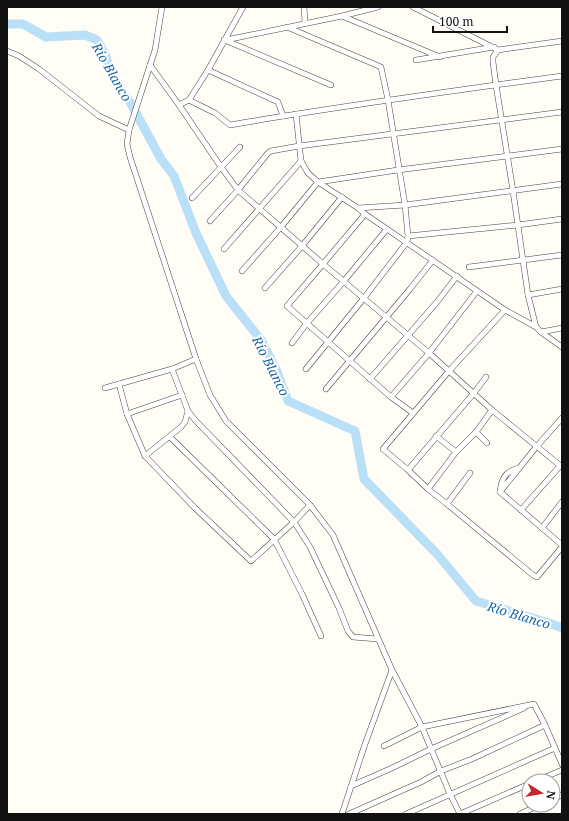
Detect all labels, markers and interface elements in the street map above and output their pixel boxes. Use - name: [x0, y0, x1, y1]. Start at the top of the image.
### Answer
- scale bar: [433, 8, 507, 34]
- text: 100 m: [439, 13, 474, 30]
- water label: Río Blanco: [87, 38, 136, 105]
- water label: Río Blanco: [248, 332, 294, 399]
- water label: Río Blanco: [484, 597, 553, 633]
- north arrow: [521, 773, 561, 813]
- text: N: [543, 789, 559, 801]

